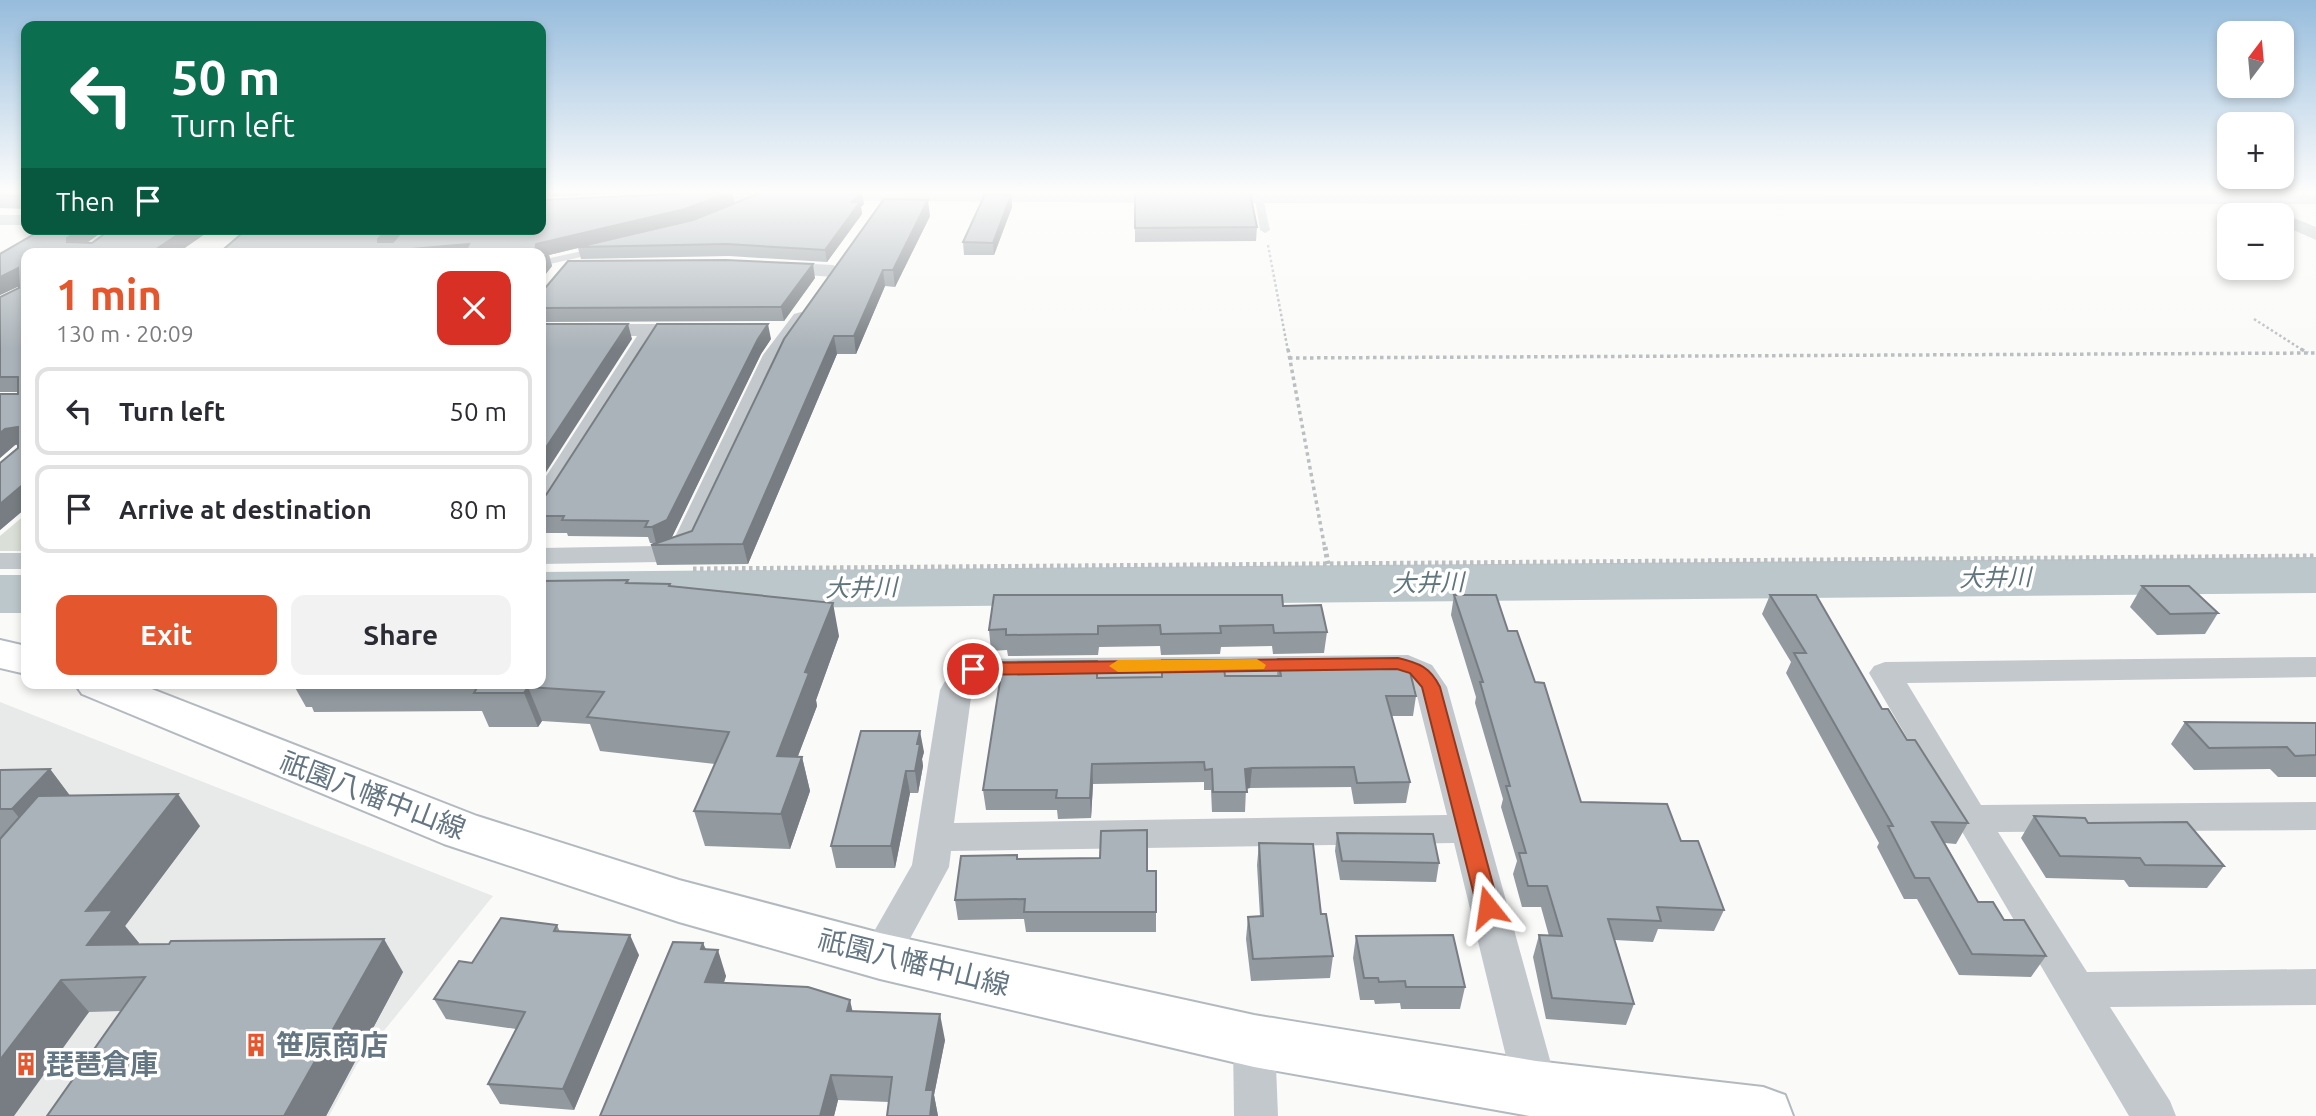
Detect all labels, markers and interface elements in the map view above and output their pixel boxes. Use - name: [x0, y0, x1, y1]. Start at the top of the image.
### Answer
- north arrow: [2217, 21, 2294, 98]
- map controls: [2217, 21, 2294, 280]
- icon: left: [56, 49, 147, 140]
- text: 50 m: [171, 49, 280, 104]
- text: Turn left: [171, 107, 295, 143]
- button: +: [2217, 112, 2294, 189]
- icon: arrive: [129, 182, 167, 220]
- text: Then: [56, 187, 115, 216]
- button: −: [2217, 203, 2294, 280]
- text: 1 min: [56, 271, 162, 318]
- button: close: [437, 271, 511, 345]
- text: 130 m · 20:09: [56, 321, 194, 346]
- icon: left: [60, 392, 98, 430]
- text: Turn left: [119, 397, 225, 426]
- text: 50 m: [449, 397, 507, 426]
- icon: arrive: [60, 490, 98, 528]
- text: Arrive at destination: [119, 495, 372, 524]
- text: 80 m: [449, 495, 507, 524]
- water label: 大井川: [1959, 563, 2034, 592]
- water label: 大井川: [1392, 568, 1467, 597]
- water label: 大井川: [825, 573, 900, 602]
- button: Exit: [56, 595, 277, 675]
- button: Share: [291, 595, 511, 675]
- pin: [943, 639, 1003, 699]
- icon: arrive: [954, 650, 992, 688]
- street label: 祇園八幡中山線: [276, 745, 470, 844]
- position arrow: [1451, 870, 1525, 944]
- street label: 祇園八幡中山線: [815, 923, 1013, 1000]
- place label: 笹原商店: [276, 1029, 388, 1060]
- building icon: 笹原商店: [242, 1031, 270, 1059]
- place label: 琵琶倉庫: [46, 1048, 158, 1079]
- building icon: 琵琶倉庫: [12, 1050, 40, 1078]

